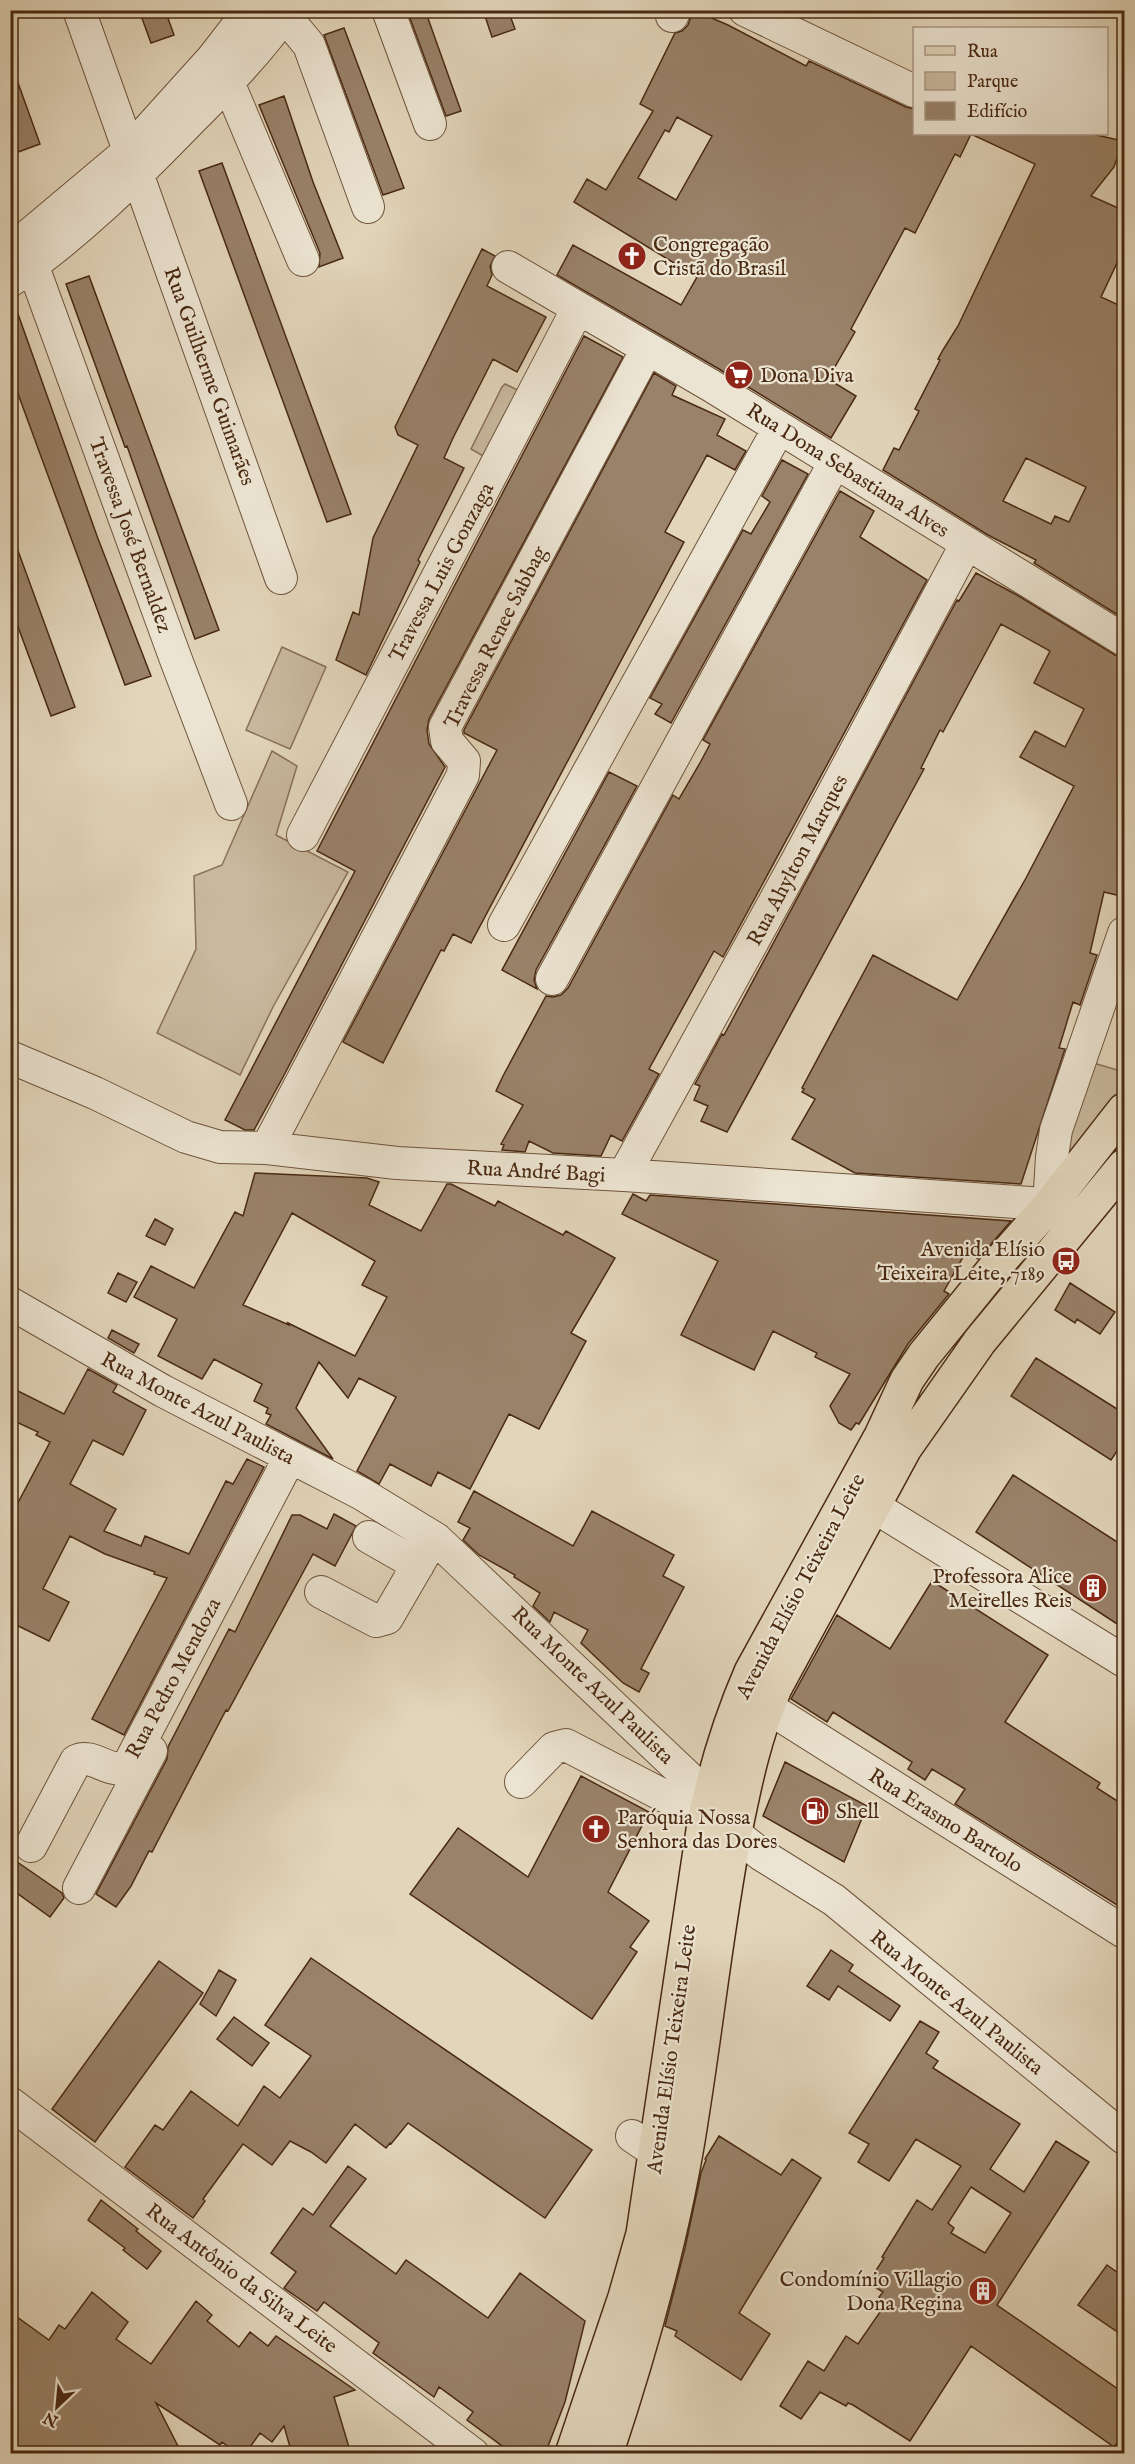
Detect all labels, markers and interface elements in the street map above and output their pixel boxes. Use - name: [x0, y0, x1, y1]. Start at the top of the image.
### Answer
- legend: [913, 27, 1108, 135]
- text: Rua: [967, 41, 998, 64]
- text: Parque: [967, 71, 1018, 94]
- text: Edifício: [967, 101, 1028, 124]
- place label: Congregação Cristã do Brasil: [653, 232, 786, 283]
- church icon: Congregação Cristã do Brasil: [616, 240, 648, 272]
- street label: Rua Guilherme Guimarães: [156, 264, 261, 489]
- supermarket icon: Dona Diva: [723, 359, 755, 391]
- place label: Dona Diva: [760, 363, 855, 390]
- street label: Rua Dona Sebastiana Alves: [741, 398, 954, 545]
- street label: Travessa José Bernaldez: [82, 434, 178, 637]
- street label: Travessa Luis Gonzaga: [384, 478, 501, 667]
- street label: Travessa Renee Sabbag: [439, 542, 554, 733]
- street label: Rua Ahylton Marques: [742, 770, 855, 951]
- street label: Rua André Bagi: [466, 1155, 606, 1190]
- place label: Avenida Elísio Teixeira Leite, 7189: [877, 1237, 1045, 1288]
- bus stop icon: Avenida Elísio Teixeira Leite, 7189: [1050, 1245, 1082, 1277]
- street label: Rua Monte Azul Paulista: [96, 1347, 300, 1472]
- street label: Avenida Elísio Teixeira Leite: [730, 1469, 872, 1705]
- place label: Professora Alice Meirelles Reis: [932, 1564, 1072, 1615]
- building icon: Professora Alice Meirelles Reis: [1077, 1572, 1109, 1604]
- street label: Rua Pedro Mendoza: [121, 1593, 229, 1764]
- street label: Rua Monte Azul Paulista: [505, 1601, 680, 1771]
- street label: Rua Erasmo Bartolo: [863, 1763, 1027, 1880]
- fuel station icon: Shell: [799, 1795, 831, 1827]
- place label: Shell: [836, 1799, 879, 1826]
- place label: Paróquia Nossa Senhora das Dores: [617, 1805, 777, 1856]
- church icon: Paróquia Nossa Senhora das Dores: [580, 1813, 612, 1845]
- street label: Avenida Elísio Teixeira Leite: [641, 1922, 703, 2177]
- street label: Rua Monte Azul Paulista: [864, 1925, 1049, 2082]
- street label: Rua Antônio da Silva Leite: [140, 2198, 343, 2360]
- place label: Condomínio Villagio Dona Regina: [779, 2267, 963, 2318]
- building icon: Condomínio Villagio Dona Regina: [967, 2275, 999, 2307]
- north arrow: [27, 2377, 87, 2437]
- text: N: [41, 2407, 63, 2431]

